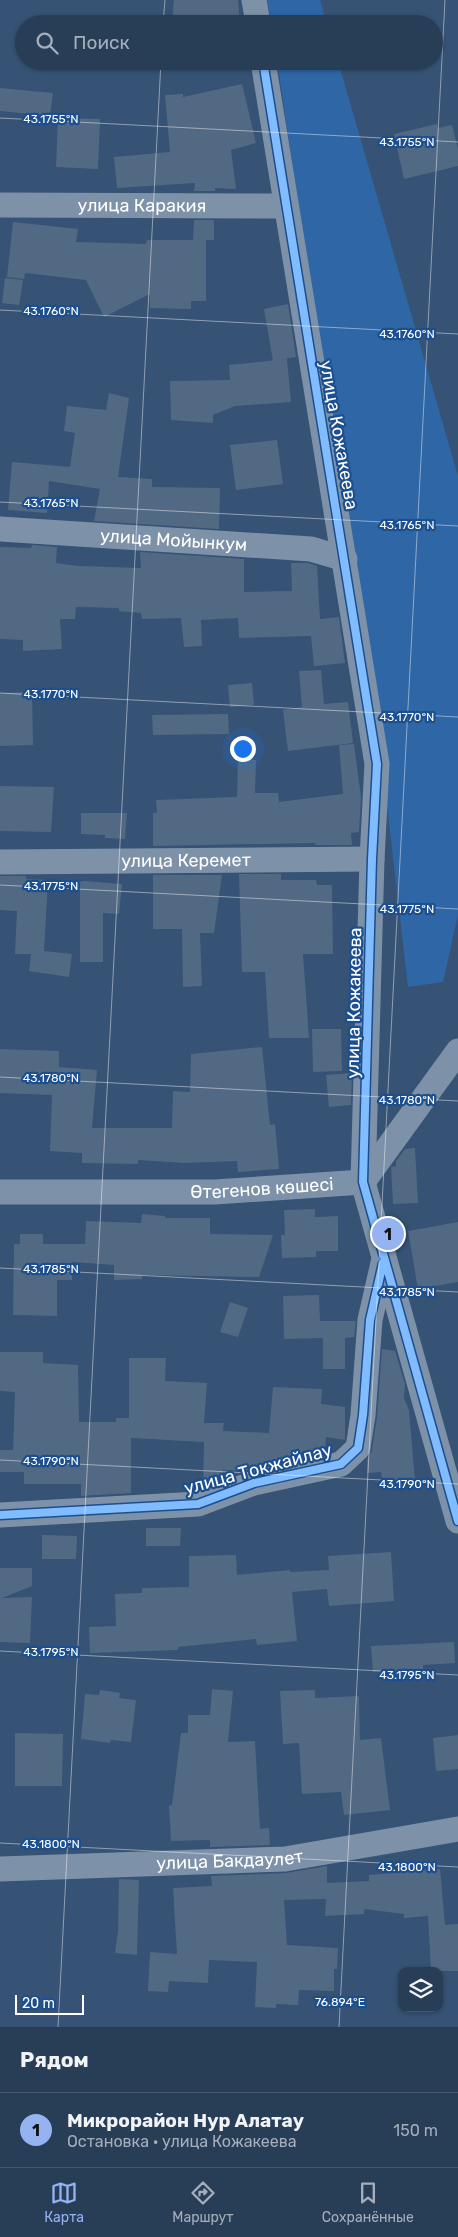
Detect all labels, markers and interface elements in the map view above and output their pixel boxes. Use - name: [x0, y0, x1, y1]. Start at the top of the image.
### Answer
- search box: [15, 15, 443, 70]
- icon: search: [33, 29, 61, 57]
- text: Поиск: [73, 31, 130, 54]
- text: 43.1755°N: [23, 112, 79, 126]
- text: 43.1755°N: [379, 135, 435, 149]
- street label: улица Каракия: [78, 194, 206, 217]
- text: 43.1760°N: [23, 304, 79, 318]
- text: 43.1760°N: [379, 327, 435, 341]
- street label: улица Кожакеева: [315, 359, 363, 511]
- text: 43.1765°N: [23, 496, 79, 510]
- text: 43.1765°N: [379, 518, 435, 532]
- street label: улица Мойынкум: [99, 524, 248, 556]
- text: 43.1770°N: [24, 687, 78, 701]
- text: 43.1770°N: [380, 710, 434, 724]
- your location: [230, 736, 256, 762]
- street label: улица Керемет: [121, 849, 251, 872]
- text: 43.1775°N: [24, 879, 78, 893]
- text: 43.1775°N: [380, 902, 434, 916]
- street label: улица Кожакеева: [342, 927, 366, 1079]
- text: 43.1780°N: [23, 1071, 79, 1085]
- text: 43.1780°N: [379, 1093, 435, 1107]
- street label: Өтегенов көшесі: [190, 1173, 334, 1203]
- pin: 1: [372, 1215, 404, 1253]
- text: 43.1785°N: [23, 1262, 79, 1276]
- text: 43.1785°N: [379, 1285, 435, 1299]
- street label: улица Токжайлау: [182, 1439, 334, 1499]
- text: 43.1790°N: [23, 1454, 79, 1468]
- text: 43.1790°N: [379, 1477, 435, 1491]
- text: 43.1795°N: [23, 1645, 79, 1659]
- text: 43.1795°N: [379, 1668, 435, 1682]
- text: 43.1800°N: [22, 1837, 80, 1851]
- street label: улица Бакдаулет: [156, 1845, 305, 1875]
- text: 43.1800°N: [378, 1860, 436, 1874]
- map controls: [398, 1967, 443, 2012]
- button: layers: [398, 1967, 443, 2012]
- scale bar: [15, 1992, 84, 2015]
- text: 20 m: [22, 1995, 55, 2012]
- text: 76.894°E: [315, 1995, 365, 2009]
- text: Рядом: [20, 2047, 89, 2072]
- text: Микрорайон Нур Алатау: [67, 2109, 304, 2132]
- text: 1: [32, 2121, 40, 2140]
- text: 150 m: [393, 2121, 438, 2140]
- text: Остановка · улица Кожакеева: [67, 2132, 297, 2151]
- tab: Карта: [44, 2179, 84, 2226]
- tab: Маршрут: [172, 2179, 233, 2226]
- tab: Сохранённые: [322, 2179, 414, 2226]

